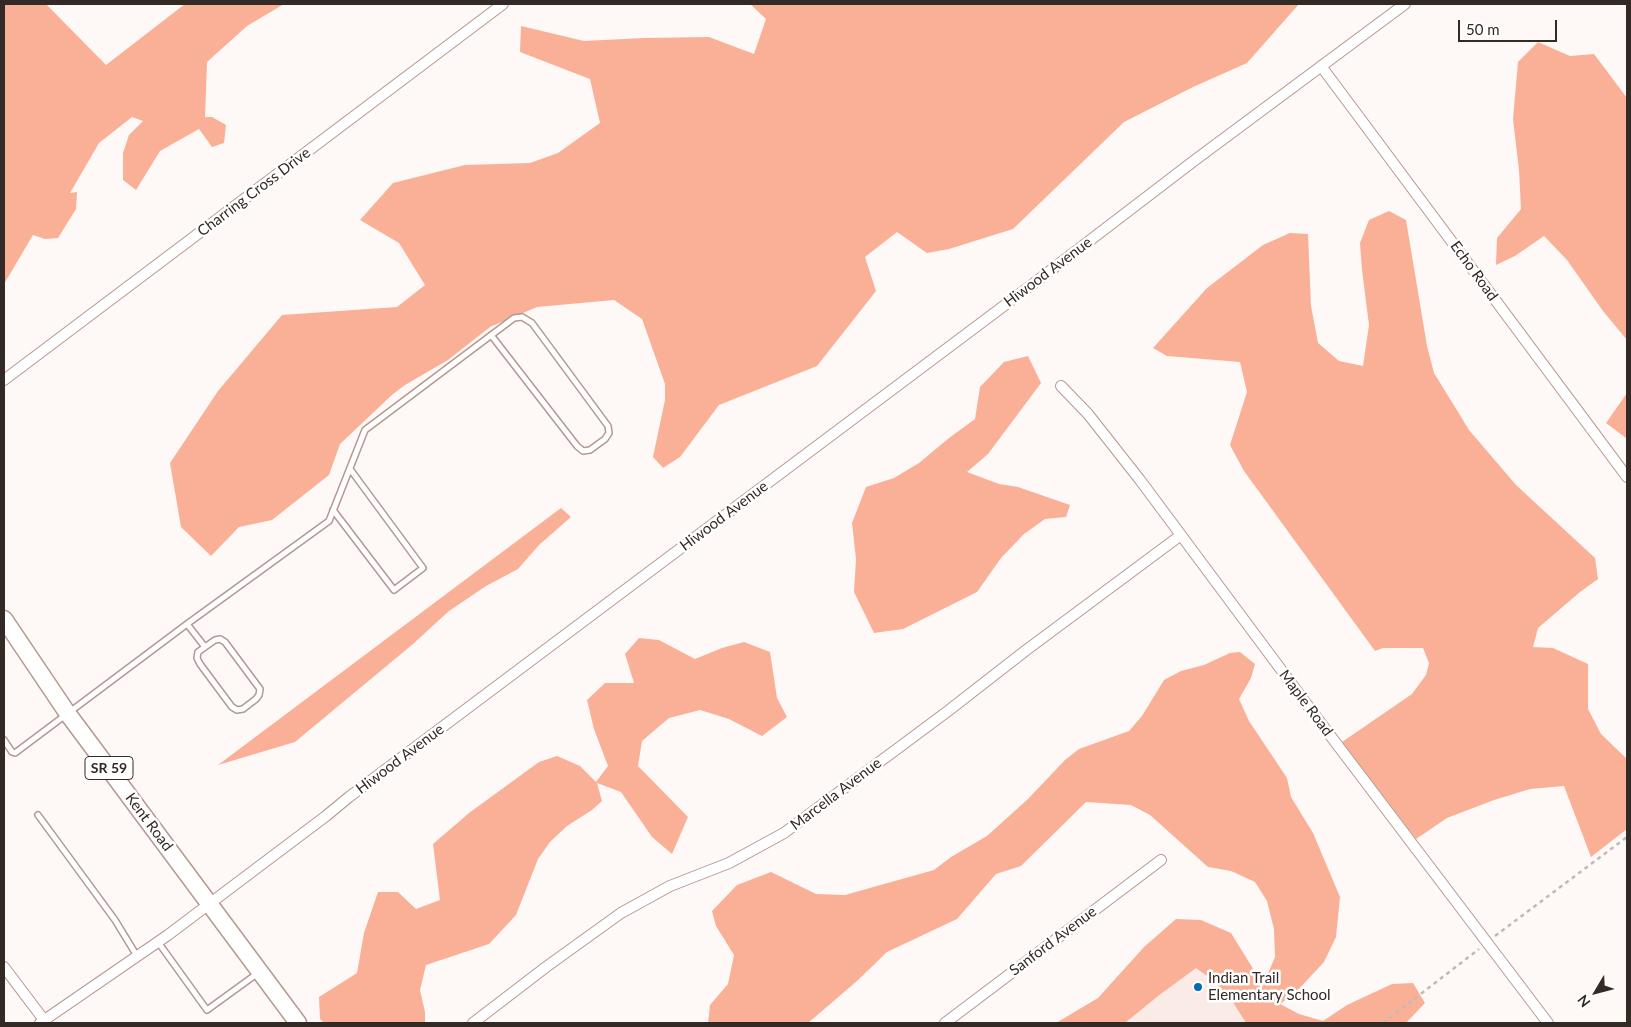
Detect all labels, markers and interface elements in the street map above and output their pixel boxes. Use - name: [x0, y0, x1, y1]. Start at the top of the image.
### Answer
- scale bar: [1461, 10, 1560, 42]
- text: 50 m: [1466, 20, 1500, 38]
- street label: Charring Cross Drive: [194, 144, 314, 240]
- street label: Hiwood Avenue: [1000, 233, 1096, 311]
- street label: Echo Road: [1446, 238, 1502, 304]
- street label: Hiwood Avenue: [676, 477, 772, 555]
- street label: Maple Road: [1275, 666, 1337, 740]
- street label: Hiwood Avenue: [352, 720, 448, 798]
- street label: Marcella Avenue: [787, 754, 885, 834]
- road number: SR 59: [85, 756, 133, 780]
- street label: Kent Road: [121, 789, 177, 855]
- street label: Sanford Avenue: [1006, 902, 1100, 980]
- north arrow: [1571, 967, 1621, 1017]
- place label: Indian Trail Elementary School: [1208, 969, 1331, 1004]
- marker: Indian Trail Elementary School: [1192, 981, 1204, 993]
- text: N: [1574, 992, 1594, 1011]

